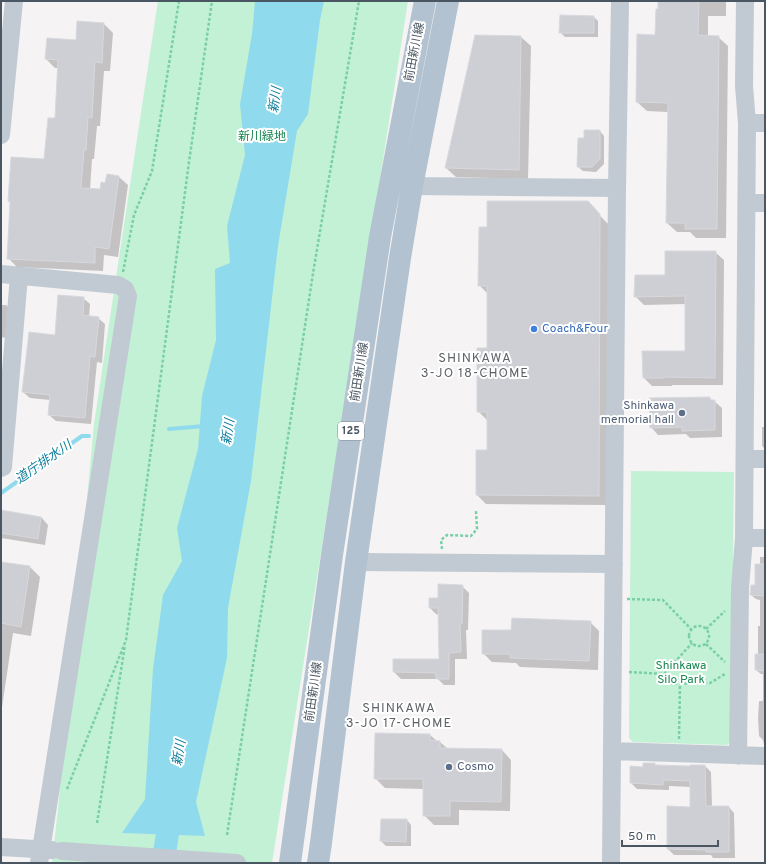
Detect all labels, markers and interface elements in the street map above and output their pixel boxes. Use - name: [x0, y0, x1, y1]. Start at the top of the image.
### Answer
- street label: 前田新川線: [401, 21, 429, 83]
- water label: 新川: [266, 84, 286, 114]
- park label: 新川緑地: [238, 129, 286, 145]
- place label: Coach&Four: [542, 321, 608, 337]
- marker: Coach&Four: [529, 324, 539, 334]
- street label: 前田新川線: [347, 341, 373, 403]
- district label: SHINKAWA 3-JO 18-CHOME: [421, 351, 529, 382]
- place label: Shinkawa memorial hall: [601, 398, 674, 428]
- marker: Shinkawa memorial hall: [677, 408, 687, 418]
- water label: 新川: [219, 416, 239, 446]
- road number: 125: [338, 422, 364, 440]
- water label: 道庁排水川: [13, 437, 77, 488]
- park label: Shinkawa Silo Park: [656, 658, 706, 688]
- street label: 前田新川線: [302, 661, 326, 723]
- district label: SHINKAWA 3-JO 17-CHOME: [346, 701, 452, 732]
- water label: 新川: [170, 737, 190, 767]
- place label: Cosmo: [457, 759, 494, 775]
- marker: Cosmo: [444, 762, 454, 772]
- scale bar: [622, 822, 718, 848]
- text: 50 m: [628, 829, 656, 845]

